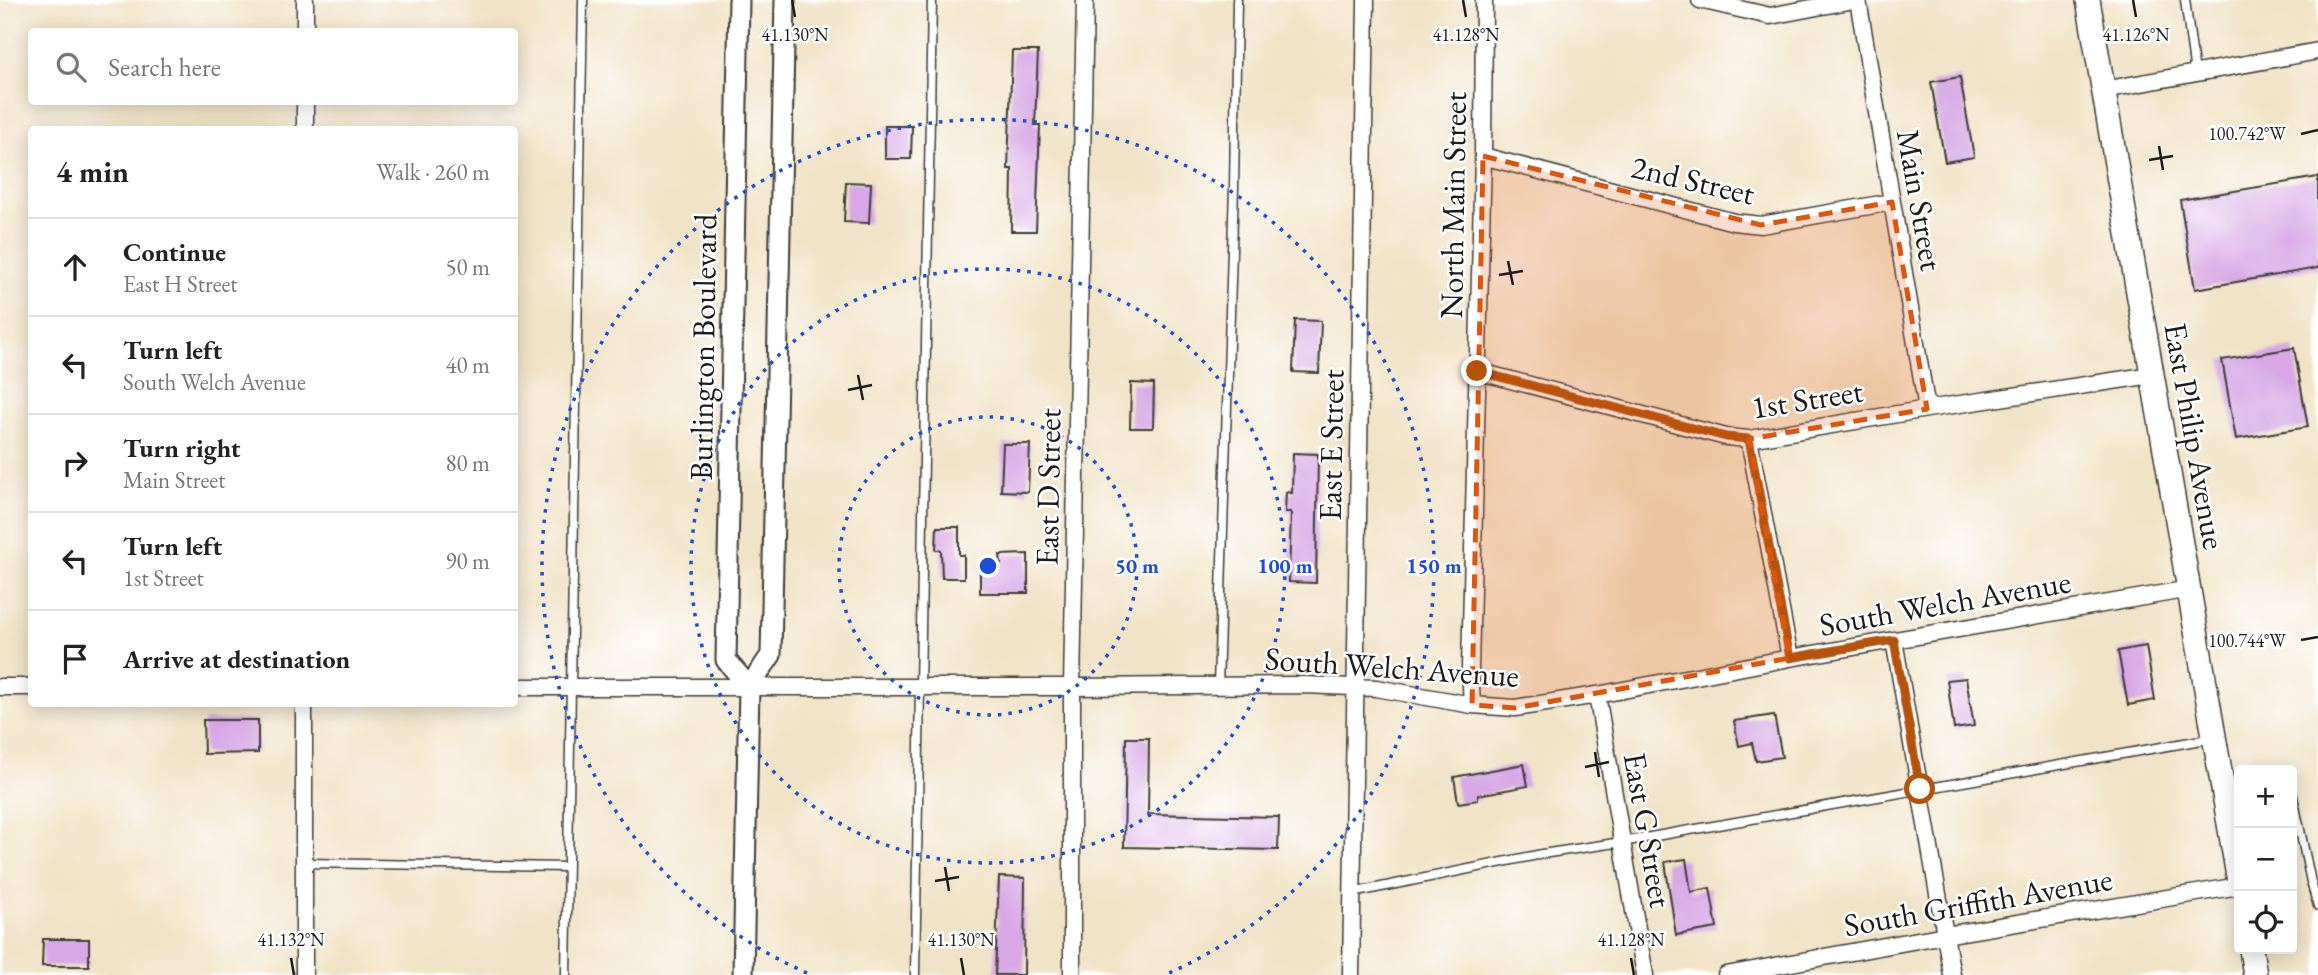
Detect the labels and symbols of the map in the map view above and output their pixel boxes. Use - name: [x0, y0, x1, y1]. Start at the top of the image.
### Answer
- text: 41.130°N: [762, 23, 829, 46]
- text: 41.128°N: [1433, 23, 1500, 46]
- text: 41.126°N: [2103, 23, 2170, 46]
- street label: North Main Street: [1430, 91, 1476, 319]
- text: 100.742°W: [2208, 122, 2286, 145]
- street label: Main Street: [1887, 126, 1953, 274]
- street label: 2nd Street: [1627, 145, 1759, 215]
- street label: Burlington Boulevard: [680, 213, 726, 481]
- street label: East Philip Avenue: [2154, 320, 2236, 552]
- route end: [1461, 355, 1492, 386]
- street label: East E Street: [1309, 369, 1353, 521]
- street label: 1st Street: [1748, 369, 1866, 429]
- street label: East D Street: [1026, 408, 1070, 566]
- text: 50 m: [1115, 552, 1159, 579]
- text: 100 m: [1257, 552, 1313, 579]
- text: 150 m: [1406, 552, 1462, 579]
- centre of rings: [976, 554, 1000, 578]
- street label: South Welch Avenue: [1816, 560, 2074, 646]
- text: 100.744°W: [2208, 629, 2286, 652]
- street label: South Welch Avenue: [1264, 637, 1520, 697]
- street label: East G Street: [1614, 749, 1682, 911]
- route start: [1904, 773, 1935, 804]
- street label: South Griffith Avenue: [1840, 858, 2116, 946]
- text: 41.132°N: [258, 928, 325, 951]
- text: 41.130°N: [928, 928, 995, 951]
- text: 41.128°N: [1598, 928, 1665, 951]

